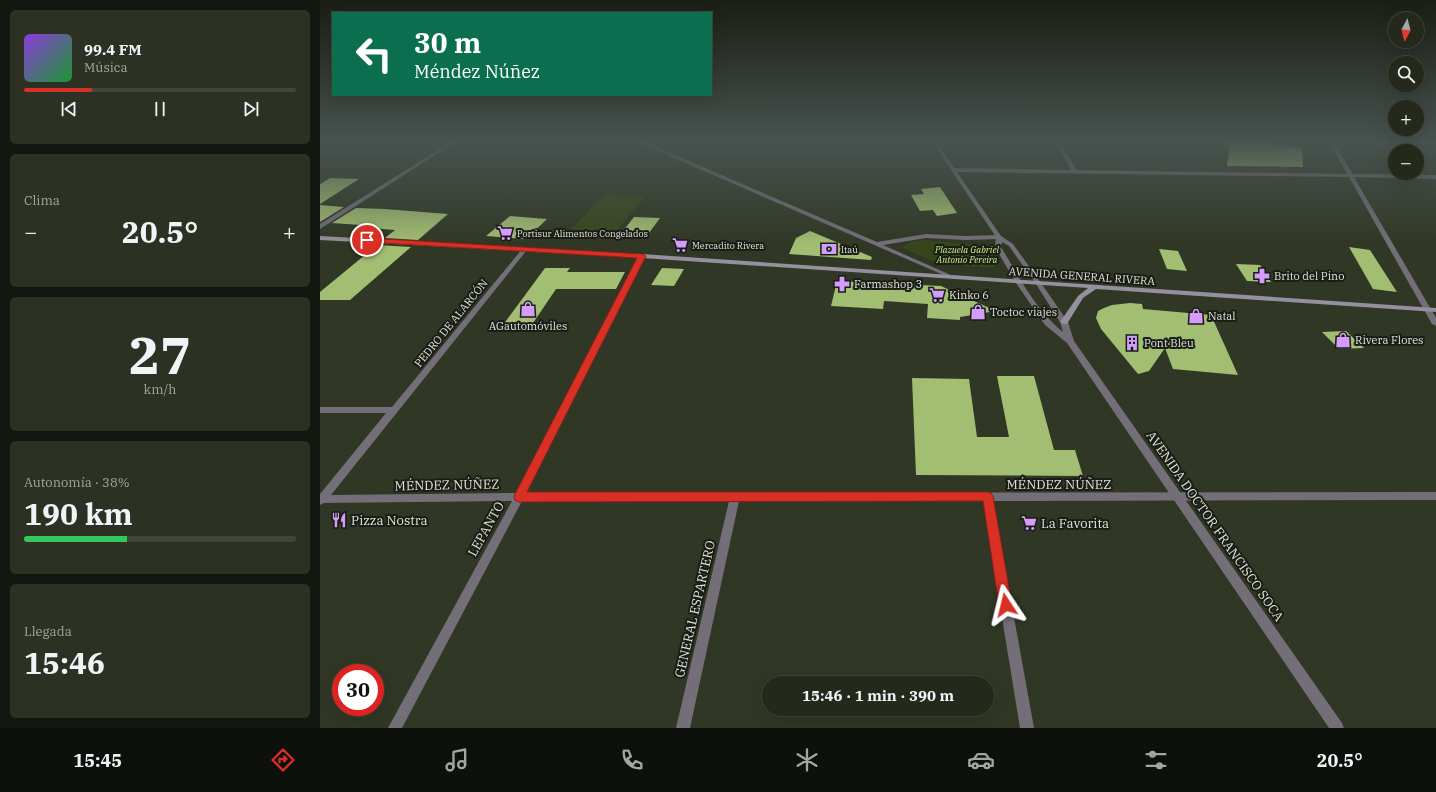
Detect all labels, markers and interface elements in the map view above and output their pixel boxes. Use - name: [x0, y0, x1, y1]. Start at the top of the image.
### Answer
- north arrow: [1388, 12, 1424, 48]
- map controls: [1388, 12, 1424, 180]
- text: 30 m: [414, 24, 481, 61]
- icon: left: [348, 28, 400, 80]
- text: 99.4 FM: [84, 40, 142, 59]
- button: search: [1388, 56, 1424, 92]
- text: Música: [84, 59, 128, 76]
- text: Méndez Núñez: [414, 60, 540, 83]
- icon: previous: [58, 98, 80, 120]
- icon: pause: [149, 98, 171, 120]
- icon: next: [240, 98, 262, 120]
- button: +: [1388, 100, 1424, 136]
- button: −: [1388, 144, 1424, 180]
- text: Clima: [24, 192, 60, 209]
- text: 20.5°: [122, 212, 198, 251]
- text: −: [24, 217, 37, 246]
- text: +: [283, 217, 296, 246]
- pin: [350, 223, 384, 257]
- supermarket icon: Portisur Alimentos Congelados: [496, 224, 514, 242]
- place label: Portisur Alimentos Congelados: [517, 228, 648, 239]
- icon: arrive: [356, 229, 378, 251]
- supermarket icon: Mercadito Rivera: [671, 236, 689, 254]
- place label: Mercadito Rivera: [692, 240, 764, 251]
- bank icon: Itaú: [820, 240, 838, 258]
- place label: Itaú: [841, 244, 858, 255]
- park label: Plazuela Gabriel Antonio Pereira: [934, 244, 999, 265]
- street label: AVENIDA GENERAL RIVERA: [1008, 264, 1156, 288]
- pharmacy icon: Brito del Pino: [1253, 267, 1271, 285]
- place label: Brito del Pino: [1274, 269, 1344, 283]
- pharmacy icon: Farmashop 3: [833, 275, 851, 293]
- street label: PEDRO DE ALARCÓN: [411, 276, 491, 370]
- place label: Farmashop 3: [854, 277, 922, 291]
- supermarket icon: Kinko 6: [928, 286, 946, 304]
- place label: Kinko 6: [949, 288, 989, 302]
- shop icon: AGautomóviles: [519, 300, 537, 318]
- shop icon: Toctoc viajes: [969, 303, 987, 321]
- place label: Toctoc viajes: [990, 305, 1057, 319]
- shop icon: Natal: [1187, 307, 1205, 325]
- place label: Natal: [1208, 309, 1236, 323]
- place label: AGautomóviles: [489, 319, 567, 333]
- text: 27: [129, 321, 191, 388]
- shop icon: Rivera Flores: [1334, 331, 1352, 349]
- place label: Rivera Flores: [1355, 333, 1423, 347]
- building icon: Pont Bleu: [1123, 334, 1141, 352]
- place label: Pont Bleu: [1144, 336, 1194, 350]
- text: km/h: [144, 381, 176, 398]
- street label: AVENIDA DOCTOR FRANCISCO SOCA: [1142, 427, 1288, 625]
- text: Autonomía · 38%: [24, 474, 130, 491]
- street label: MÉNDEZ NÚÑEZ: [394, 476, 500, 494]
- street label: MÉNDEZ NÚÑEZ: [1007, 476, 1112, 493]
- text: 190 km: [24, 494, 133, 533]
- street label: LEPANTO: [464, 499, 508, 559]
- restaurant icon: Pizza Nostra: [330, 511, 348, 529]
- place label: Pizza Nostra: [351, 512, 428, 529]
- supermarket icon: La Favorita: [1020, 514, 1038, 532]
- place label: La Favorita: [1041, 515, 1109, 532]
- street label: GENERAL ESPARTERO: [671, 539, 719, 679]
- position arrow: [985, 584, 1027, 626]
- text: Llegada: [24, 623, 72, 640]
- text: 15:46: [24, 643, 105, 682]
- speed limit sign: 30: [332, 664, 384, 716]
- text: 15:46 · 1 min · 390 m: [802, 686, 954, 705]
- icon: directions: [269, 746, 297, 774]
- icon: music: [443, 746, 471, 774]
- icon: phone: [618, 746, 646, 774]
- icon: climate: [793, 746, 821, 774]
- icon: car: [967, 746, 995, 774]
- icon: filters: [1142, 746, 1170, 774]
- text: 15:45: [73, 749, 122, 772]
- text: 20.5°: [1317, 749, 1363, 772]

